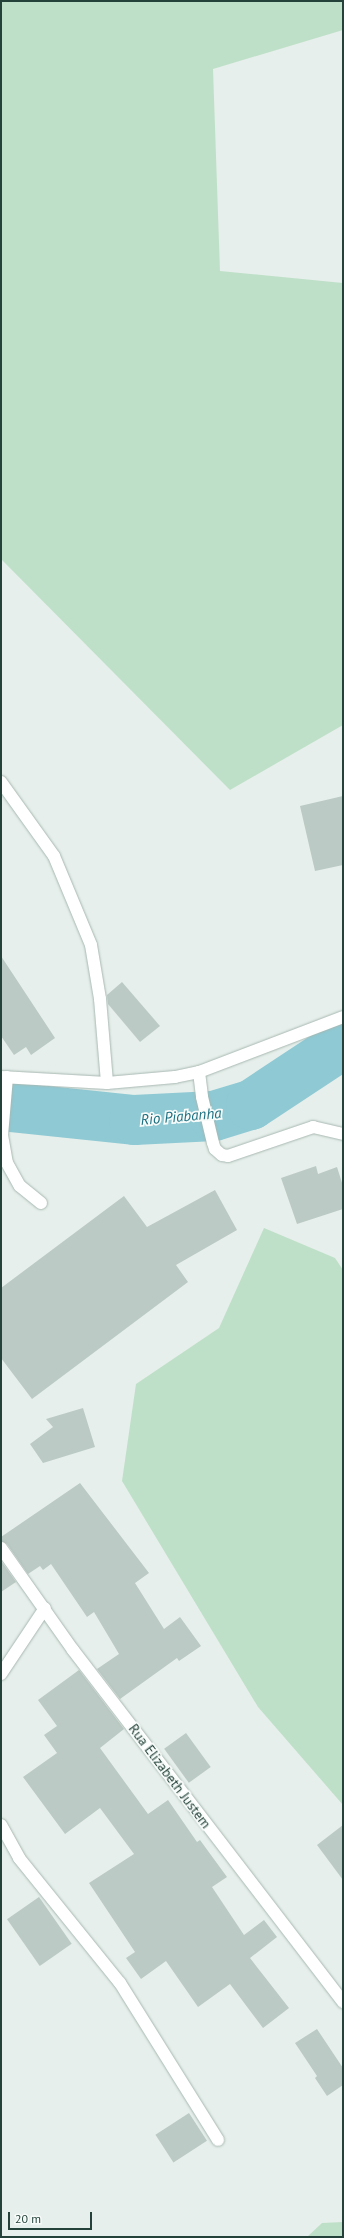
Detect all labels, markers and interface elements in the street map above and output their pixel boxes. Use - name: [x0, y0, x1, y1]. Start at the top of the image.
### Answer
- water label: Rio Piabanha: [140, 1104, 222, 1128]
- street label: Rua Elizabeth Justem: [125, 1720, 215, 1832]
- scale bar: [10, 2204, 94, 2230]
- text: 20 m: [15, 2211, 41, 2226]

